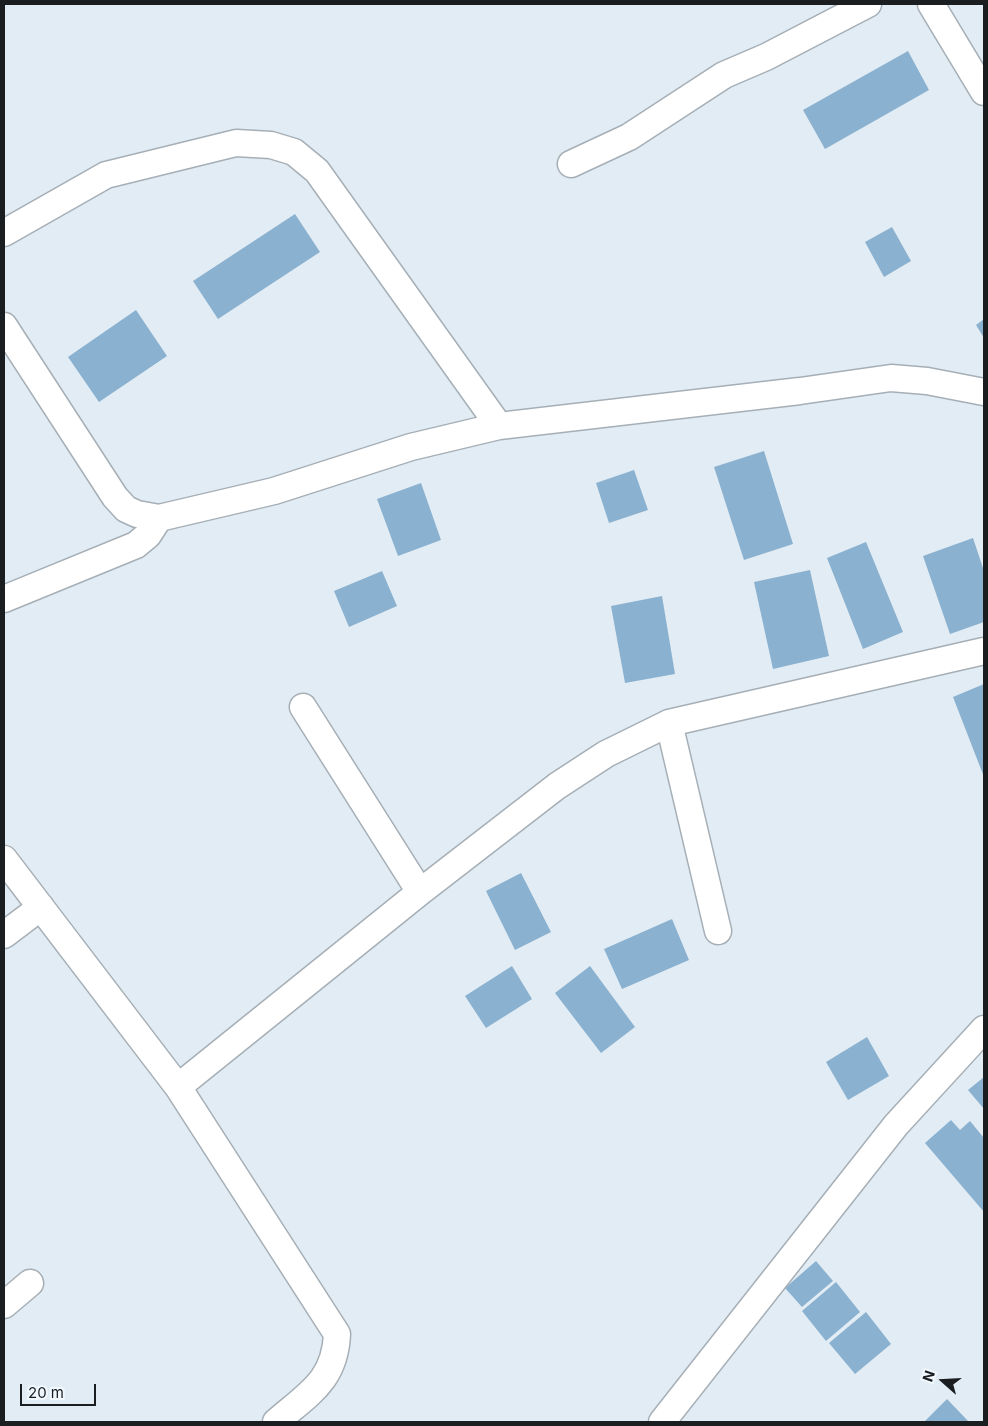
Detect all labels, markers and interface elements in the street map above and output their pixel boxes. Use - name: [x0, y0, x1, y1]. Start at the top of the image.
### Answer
- north arrow: [918, 1356, 968, 1406]
- text: N: [919, 1368, 938, 1384]
- scale bar: [22, 1374, 99, 1406]
- text: 20 m: [28, 1383, 64, 1402]

